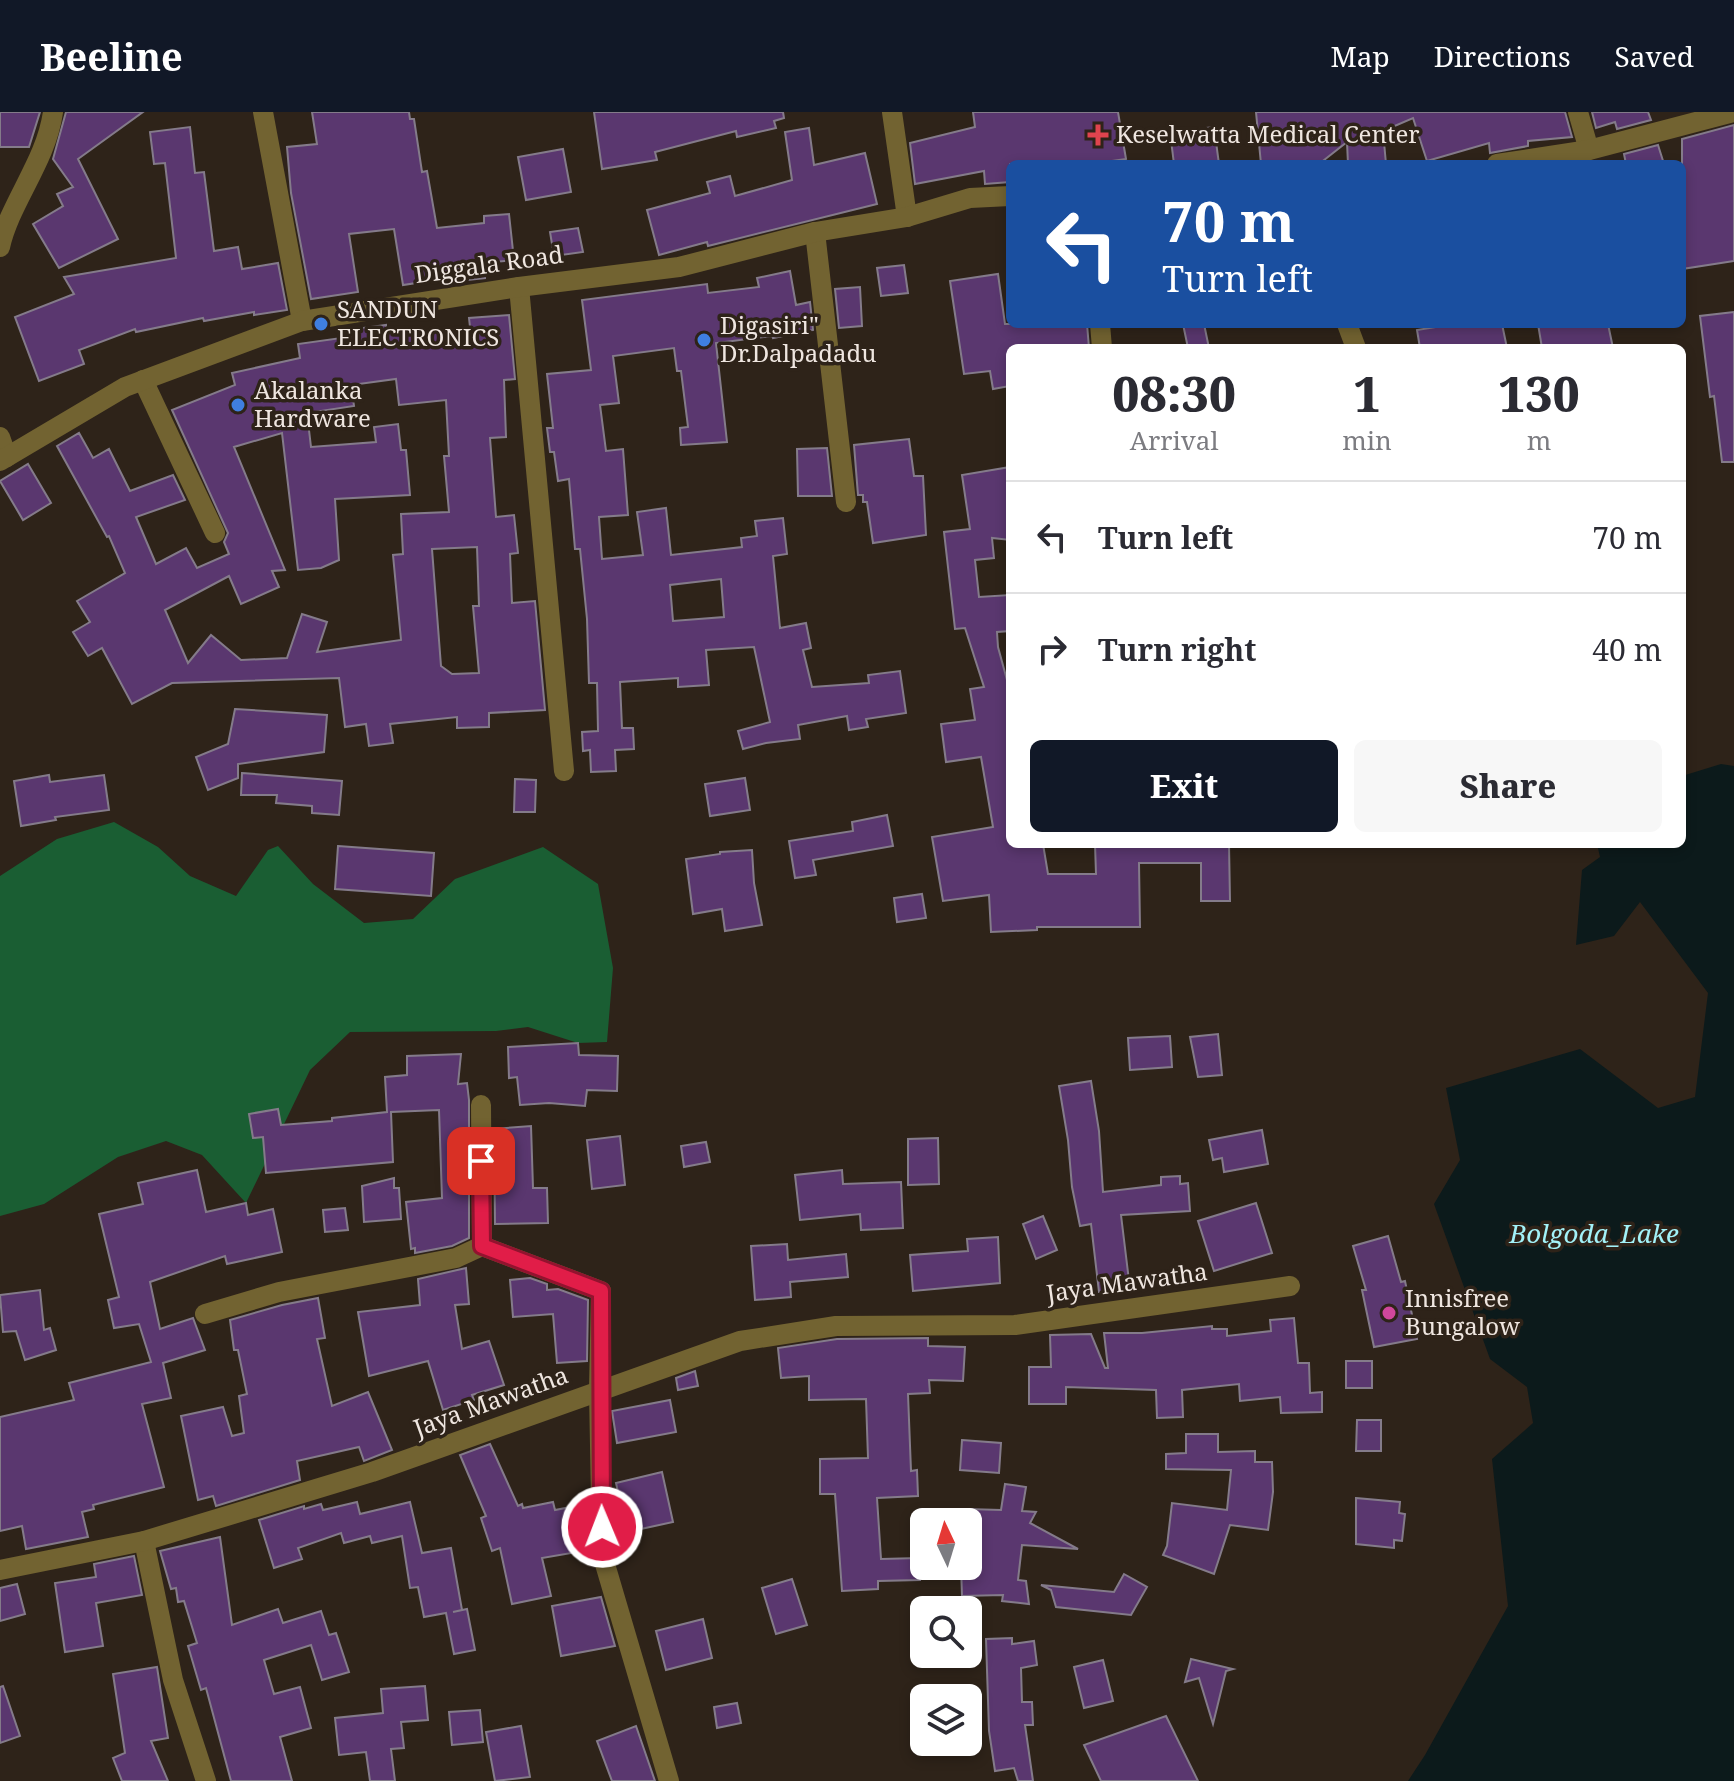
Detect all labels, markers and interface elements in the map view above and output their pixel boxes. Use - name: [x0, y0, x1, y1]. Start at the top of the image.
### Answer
- text: Beeline: [40, 30, 183, 82]
- text: Map: [1330, 37, 1390, 75]
- text: Directions: [1434, 37, 1571, 75]
- text: Saved: [1615, 37, 1694, 75]
- place label: Keselwatta Medical Center: [1116, 117, 1420, 150]
- marker: Keselwatta Medical Center: [1087, 124, 1109, 146]
- text: 70 m: [1162, 182, 1295, 258]
- icon: left: [1030, 192, 1134, 296]
- street label: Diggala Road: [412, 237, 565, 290]
- text: Turn left: [1162, 254, 1313, 303]
- place label: SANDUN ELECTRONICS: [337, 292, 499, 353]
- place label: Digasiri" Dr.Dalpadadu: [720, 308, 877, 369]
- marker: SANDUN ELECTRONICS: [312, 315, 330, 333]
- marker: Digasiri" Dr.Dalpadadu: [695, 331, 713, 349]
- text: 08:30: [1112, 361, 1236, 426]
- text: 1: [1353, 361, 1381, 426]
- text: 130: [1498, 361, 1580, 426]
- place label: Akalanka Hardware: [254, 373, 371, 434]
- marker: Akalanka Hardware: [229, 396, 247, 414]
- text: Arrival: [1130, 422, 1219, 458]
- text: min: [1342, 422, 1392, 458]
- text: m: [1527, 422, 1551, 458]
- icon: left: [1030, 515, 1074, 559]
- text: Turn left: [1098, 517, 1233, 558]
- text: 70 m: [1592, 517, 1662, 558]
- icon: right: [1030, 627, 1074, 671]
- text: Turn right: [1098, 629, 1256, 670]
- text: 40 m: [1592, 629, 1662, 670]
- button: Exit: [1030, 740, 1338, 832]
- button: Share: [1354, 740, 1662, 832]
- pin: [447, 1127, 515, 1195]
- icon: arrive: [459, 1139, 503, 1183]
- water label: Bolgoda_Lake: [1508, 1215, 1679, 1251]
- street label: Jaya Mawatha: [1043, 1254, 1209, 1309]
- place label: Innisfree Bungalow: [1405, 1281, 1520, 1342]
- marker: Innisfree Bungalow: [1380, 1304, 1398, 1322]
- street label: Jaya Mawatha: [408, 1357, 572, 1444]
- position arrow: [560, 1485, 644, 1569]
- north arrow: [910, 1508, 982, 1580]
- map controls: [910, 1508, 982, 1756]
- button: search: [910, 1596, 982, 1668]
- button: layers: [910, 1684, 982, 1756]

